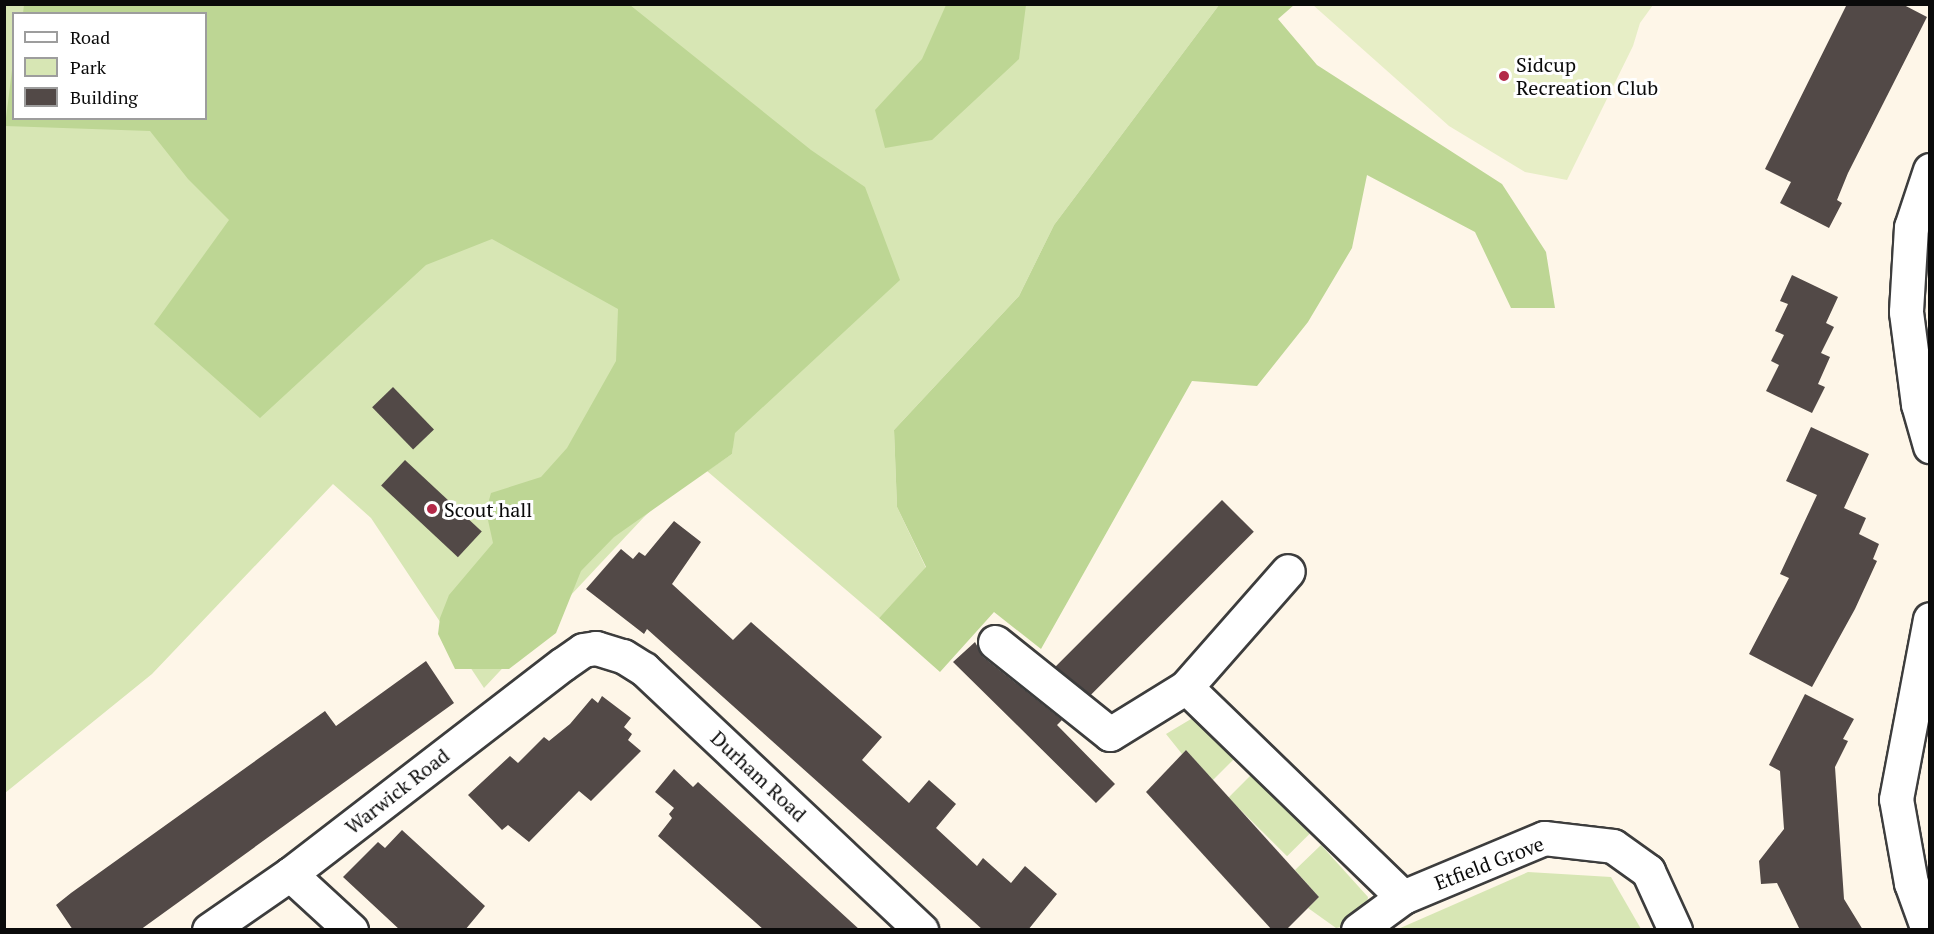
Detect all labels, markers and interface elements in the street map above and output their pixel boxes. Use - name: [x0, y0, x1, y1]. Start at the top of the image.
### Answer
- legend: [12, 12, 207, 120]
- text: Road: [70, 25, 110, 49]
- place label: Sidcup Recreation Club: [1516, 52, 1658, 99]
- text: Park: [70, 55, 106, 79]
- marker: Sidcup Recreation Club: [1497, 69, 1511, 83]
- text: Building: [70, 85, 138, 109]
- place label: Scout hall: [444, 497, 532, 521]
- marker: Scout hall: [425, 502, 439, 516]
- street label: Durham Road: [706, 726, 812, 826]
- street label: Warwick Road: [340, 743, 454, 839]
- street label: Etfield Grove: [1431, 831, 1547, 895]

